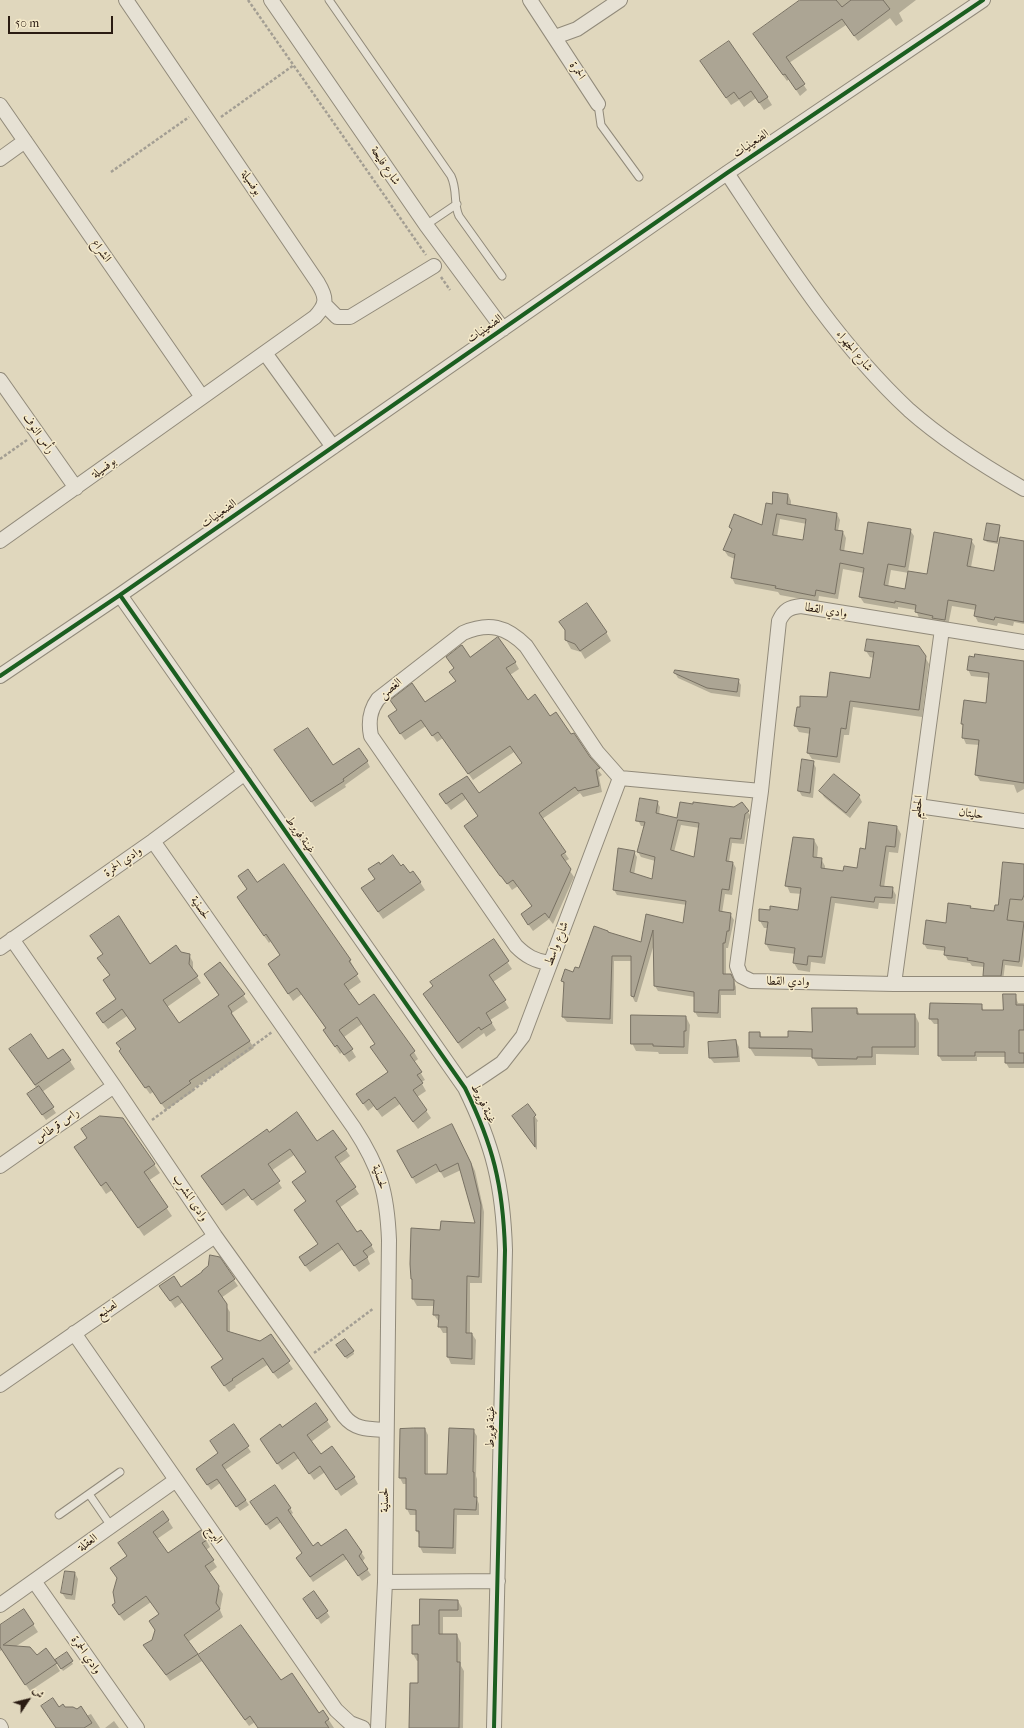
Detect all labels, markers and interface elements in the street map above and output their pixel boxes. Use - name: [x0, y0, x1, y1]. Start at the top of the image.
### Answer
- scale bar: [10, 8, 115, 34]
- text: 50 m: [15, 16, 39, 30]
- street label: الحمرة: [566, 59, 588, 83]
- street label: الضعينيات: [730, 127, 772, 161]
- street label: شارع فليحة: [367, 144, 403, 188]
- street label: بوفسيلة: [238, 168, 264, 198]
- street label: الشراع: [88, 237, 114, 265]
- street label: الضعينيات: [464, 312, 506, 346]
- street label: شارع الجهراء: [833, 327, 875, 375]
- street label: رأس النوف: [19, 411, 57, 457]
- street label: بوفسيلة: [89, 454, 119, 482]
- street label: الضعينيات: [198, 497, 240, 531]
- street label: وادي القطا: [804, 601, 848, 621]
- street label: الغصن: [377, 675, 405, 703]
- street label: الحطيم: [909, 794, 927, 820]
- street label: حليتان: [958, 805, 984, 823]
- street label: غينة فويرط: [282, 813, 318, 857]
- street label: وادي الحمرة: [101, 844, 145, 880]
- street label: لحسنية: [187, 894, 213, 922]
- street label: شارع واسط: [542, 920, 572, 968]
- street label: وادي القطا: [766, 974, 810, 990]
- street label: غينة فويرط: [467, 1082, 499, 1126]
- street label: راس قرطاس: [32, 1105, 82, 1147]
- street label: لحسنية: [368, 1163, 390, 1191]
- street label: وادى المشرب: [169, 1172, 211, 1224]
- street label: لصنيع: [94, 1298, 120, 1322]
- street label: غينة فويرط: [483, 1406, 499, 1448]
- street label: لحسنية: [378, 1488, 392, 1512]
- street label: البرج: [203, 1523, 225, 1547]
- street label: العقلة: [75, 1531, 101, 1555]
- street label: وادي الحمرة: [68, 1633, 104, 1677]
- north arrow: [8, 1680, 48, 1720]
- text: ش: [30, 1685, 47, 1701]

